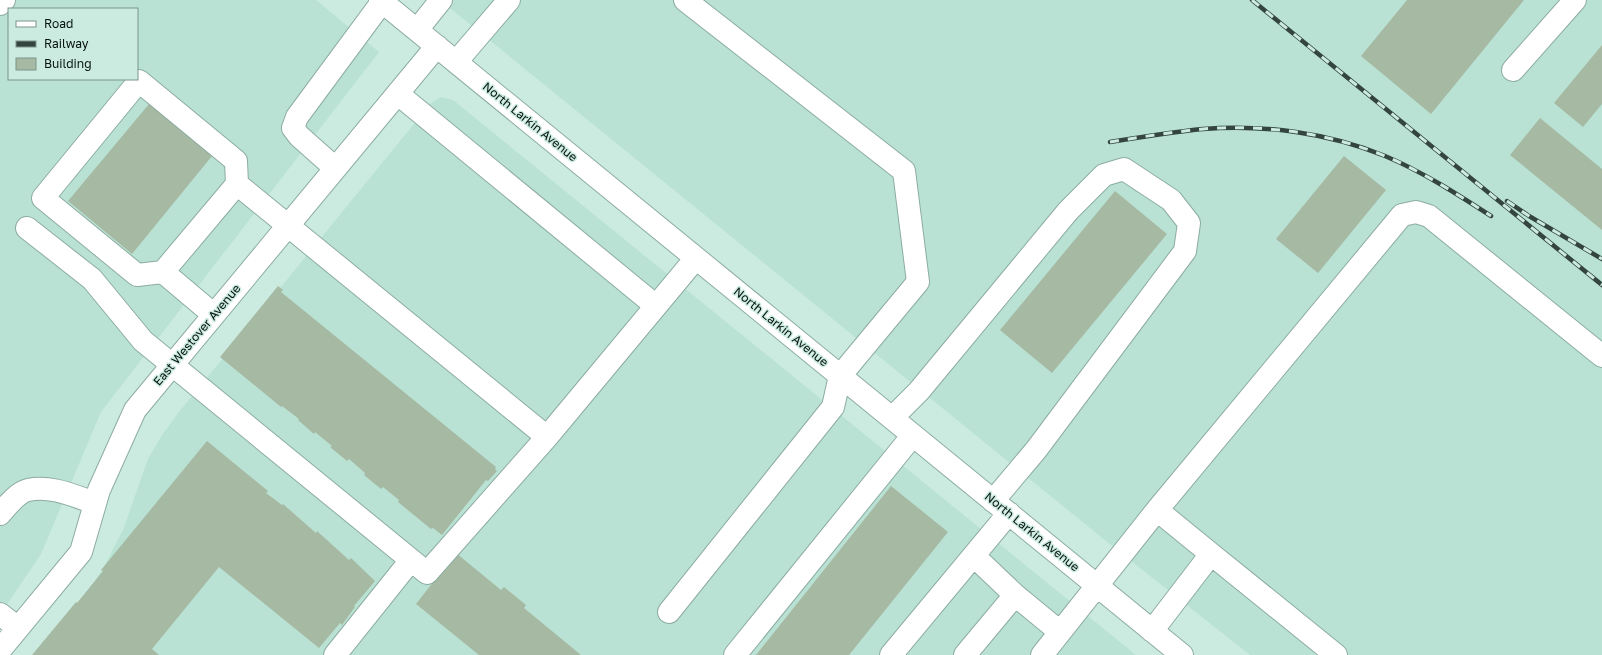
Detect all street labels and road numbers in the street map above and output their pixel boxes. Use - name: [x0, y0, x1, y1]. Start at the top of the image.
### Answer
- street label: North Larkin Avenue: [480, 79, 581, 164]
- street label: East Westover Avenue: [150, 281, 243, 388]
- street label: North Larkin Avenue: [731, 284, 832, 369]
- street label: North Larkin Avenue: [982, 489, 1083, 574]

